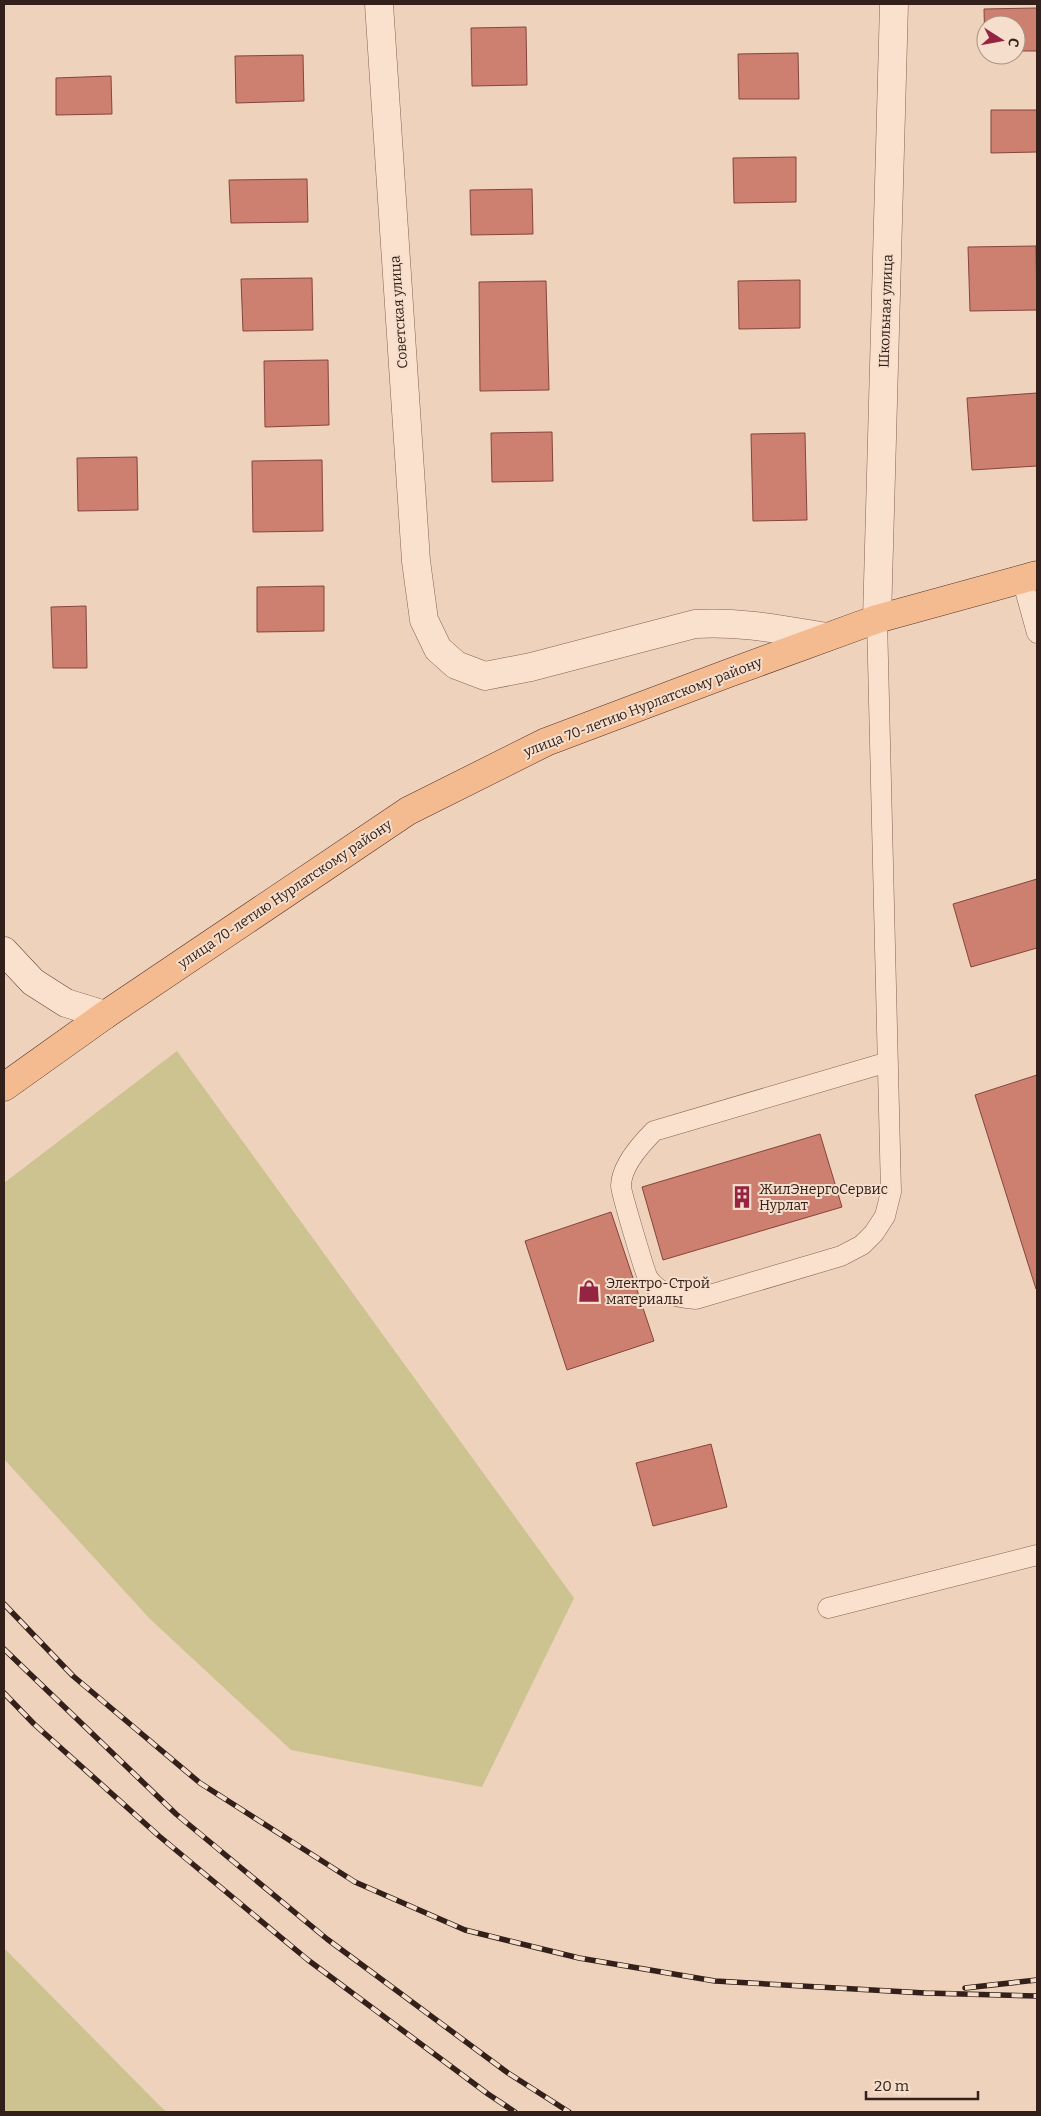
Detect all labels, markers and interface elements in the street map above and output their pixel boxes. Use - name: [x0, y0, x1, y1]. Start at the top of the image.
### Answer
- north arrow: [976, 15, 1026, 65]
- text: С: [1004, 36, 1022, 48]
- street label: Школьная улица: [876, 253, 896, 368]
- street label: Советская улица: [387, 255, 411, 369]
- street label: улица 70-летию Нурлатскому району: [520, 653, 765, 761]
- street label: улица 70-летию Нурлатскому району: [174, 816, 396, 973]
- place label: ЖилЭнергоСервис Нурлат: [759, 1181, 888, 1214]
- building icon: ЖилЭнергоСервис Нурлат: [729, 1184, 755, 1210]
- place label: Электро-Строй материалы: [606, 1275, 710, 1308]
- shop icon: Электро-Строй материалы: [576, 1278, 602, 1304]
- scale bar: [866, 2068, 978, 2100]
- text: 20 m: [874, 2077, 910, 2095]

